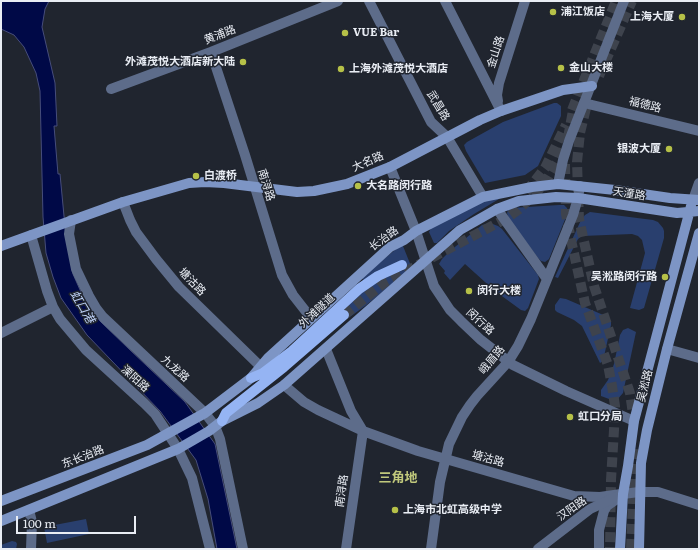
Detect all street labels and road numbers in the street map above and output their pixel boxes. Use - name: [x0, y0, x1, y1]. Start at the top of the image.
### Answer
- street label: 黄浦路: [202, 23, 238, 47]
- street label: 金山路: [485, 34, 507, 70]
- street label: 武昌路: [424, 88, 452, 124]
- street label: 福德路: [627, 95, 663, 115]
- street label: 大名路: [350, 149, 386, 175]
- street label: 南浔路: [255, 167, 277, 203]
- street label: 天潼路: [612, 185, 646, 203]
- street label: 长治路: [367, 224, 401, 254]
- street label: 塘沽路: [176, 266, 208, 298]
- street label: 外滩隧道: [296, 291, 338, 331]
- street label: 闵行路: [463, 306, 497, 338]
- street label: 峨眉路: [476, 343, 508, 377]
- street label: 九龙路: [158, 353, 192, 385]
- street label: 溧阳路: [118, 363, 152, 395]
- street label: 吴淞路: [635, 368, 655, 404]
- street label: 东长治路: [60, 443, 106, 471]
- street label: 塘沽路: [470, 448, 506, 470]
- street label: 南浔路: [333, 474, 351, 508]
- street label: 汉阳路: [555, 494, 589, 524]

